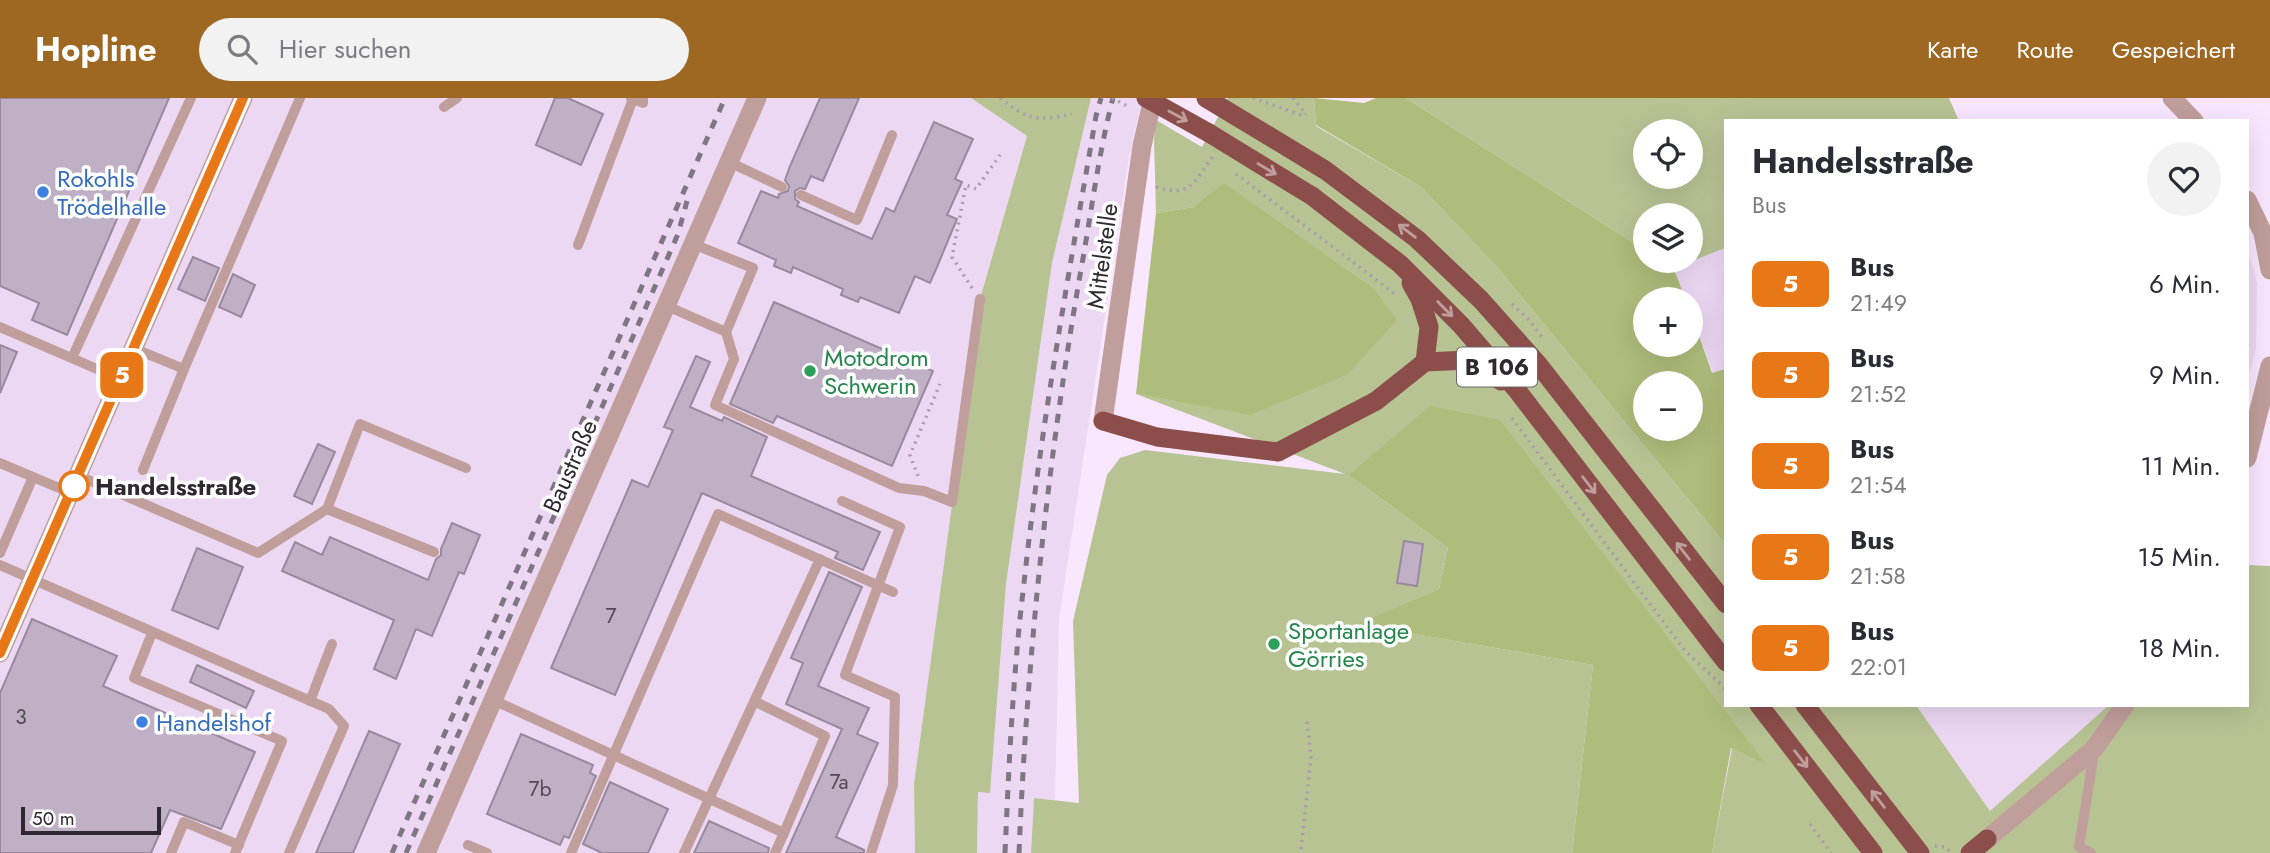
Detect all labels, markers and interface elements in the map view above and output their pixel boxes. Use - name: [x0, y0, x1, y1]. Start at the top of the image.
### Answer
- search box: [199, 18, 689, 81]
- text: Hopline: [35, 26, 157, 73]
- icon: search: [223, 30, 261, 68]
- text: Hier suchen: [279, 30, 411, 68]
- text: Karte: [1927, 32, 1978, 67]
- text: Route: [2016, 32, 2074, 67]
- text: Gespeichert: [2112, 32, 2235, 67]
- one-way arrow: [1167, 109, 1187, 123]
- map controls: [1633, 119, 1703, 441]
- button: locate: [1633, 119, 1703, 189]
- text: Handelsstraße: [1752, 138, 1974, 185]
- button: heart: [2147, 142, 2221, 216]
- place label: Rokohls Trödelhalle: [57, 161, 166, 224]
- one-way arrow: [1257, 162, 1277, 176]
- marker: Rokohls Trödelhalle: [35, 184, 51, 200]
- text: Bus: [1752, 188, 1786, 222]
- street label: Mittelstelle: [1077, 201, 1127, 311]
- button: layers: [1633, 203, 1703, 273]
- one-way arrow: [1398, 224, 1417, 238]
- text: Bus: [1850, 248, 1894, 286]
- text: 6 Min.: [2149, 265, 2221, 303]
- text: 5: [1783, 266, 1798, 301]
- text: 21:49: [1850, 286, 1907, 320]
- button: +: [1633, 287, 1703, 357]
- one-way arrow: [1436, 301, 1453, 318]
- text: Bus: [1850, 339, 1894, 377]
- place label: Motodrom Schwerin: [824, 340, 929, 403]
- road number: B 106: [1457, 348, 1537, 386]
- line badge: 5: [99, 352, 145, 398]
- text: 9 Min.: [2149, 356, 2221, 394]
- text: 5: [114, 357, 130, 392]
- text: 5: [1783, 357, 1798, 392]
- marker: Motodrom Schwerin: [802, 363, 818, 379]
- button: −: [1633, 371, 1703, 441]
- text: 21:52: [1850, 377, 1906, 411]
- street label: Baustraße: [534, 414, 606, 518]
- text: Bus: [1850, 430, 1894, 468]
- text: 11 Min.: [2141, 447, 2221, 485]
- text: 5: [1783, 448, 1798, 483]
- text: 21:54: [1850, 468, 1907, 502]
- place label: Handelsstraße: [95, 469, 256, 504]
- marker: Handelsstraße: [59, 471, 89, 501]
- one-way arrow: [1582, 475, 1597, 494]
- text: Bus: [1850, 521, 1894, 559]
- text: 15 Min.: [2138, 538, 2221, 576]
- text: 5: [1783, 539, 1798, 574]
- one-way arrow: [1676, 542, 1691, 560]
- text: 21:58: [1850, 559, 1906, 593]
- house number: 7: [605, 601, 617, 631]
- text: Bus: [1850, 612, 1894, 650]
- place label: Sportanlage Görries: [1288, 613, 1409, 676]
- text: 18 Min.: [2138, 629, 2221, 667]
- text: 5: [1783, 630, 1798, 665]
- marker: Sportanlage Görries: [1266, 636, 1282, 652]
- text: 22:01: [1850, 650, 1907, 684]
- house number: 3: [15, 702, 27, 732]
- place label: Handelshof: [156, 705, 272, 740]
- marker: Handelshof: [134, 714, 150, 730]
- one-way arrow: [1793, 750, 1808, 768]
- house number: 7a: [829, 767, 849, 797]
- house number: 7b: [529, 774, 552, 804]
- one-way arrow: [1871, 791, 1886, 809]
- scale bar: [21, 804, 161, 836]
- text: 50 m: [32, 805, 75, 832]

